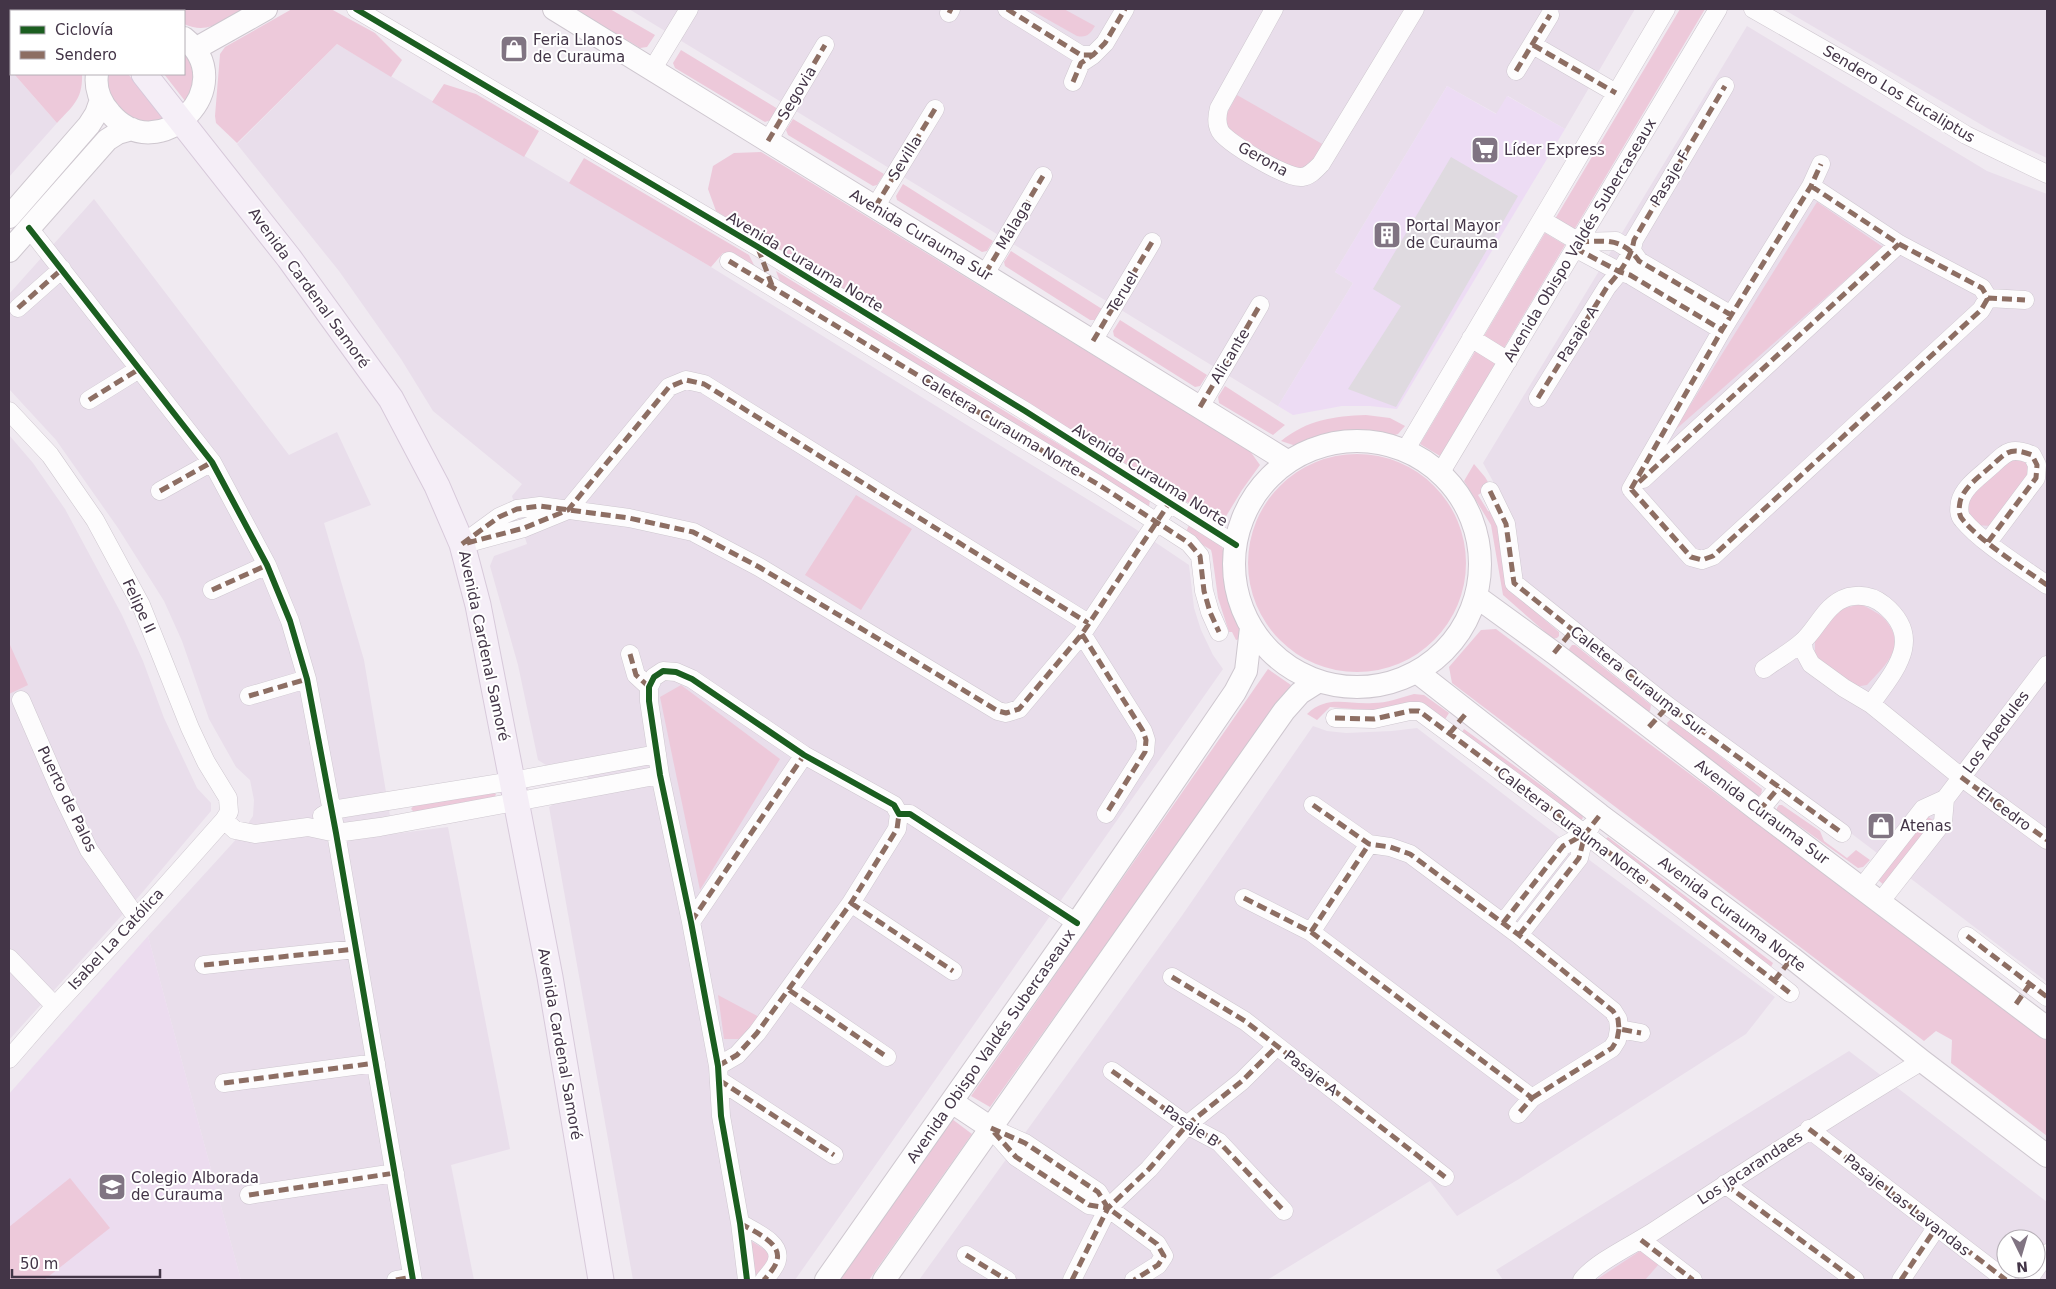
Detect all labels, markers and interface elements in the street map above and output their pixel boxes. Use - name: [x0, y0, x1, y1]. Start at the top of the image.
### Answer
- legend: [10, 10, 185, 75]
- text: Ciclovía: [55, 21, 113, 39]
- place label: Feria Llanos de Curauma: [533, 31, 625, 66]
- shop icon: Feria Llanos de Curauma: [499, 34, 529, 64]
- street label: Sendero Los Eucaliptus: [1820, 41, 1978, 147]
- text: Sendero: [55, 46, 117, 64]
- street label: Segovia: [774, 63, 820, 123]
- street label: Avenida Obispo Valdés Subercaseaux: [1500, 115, 1660, 365]
- street label: Sevilla: [884, 132, 926, 184]
- supermarket icon: Líder Express: [1470, 135, 1500, 165]
- street label: Gerona: [1235, 138, 1291, 180]
- place label: Líder Express: [1504, 141, 1605, 159]
- street label: Pasaje F: [1646, 147, 1694, 209]
- street label: Avenida Curauma Sur: [846, 185, 996, 285]
- street label: Málaga: [992, 197, 1036, 253]
- street label: Avenida Cardenal Samoré: [245, 204, 373, 372]
- street label: Avenida Curauma Norte: [723, 208, 887, 316]
- place label: Portal Mayor de Curauma: [1406, 217, 1501, 252]
- building icon: Portal Mayor de Curauma: [1372, 220, 1402, 250]
- street label: Teruel: [1103, 268, 1142, 317]
- street label: Pasaje A: [1554, 302, 1603, 365]
- street label: Alicante: [1207, 325, 1253, 387]
- street label: Caletera Curauma Norte: [918, 370, 1084, 480]
- street label: Avenida Curauma Norte: [1069, 420, 1231, 530]
- street label: Avenida Cardenal Samoré: [455, 549, 513, 743]
- street label: Felipe II: [119, 576, 159, 636]
- street label: Caletera Curauma Sur: [1567, 623, 1710, 740]
- street label: Los Abedules: [1959, 687, 2033, 777]
- street label: Puerto de Palos: [34, 743, 101, 855]
- street label: Avenida Curauma Sur: [1691, 756, 1833, 869]
- street label: Caletera Curauma Norte: [1493, 764, 1651, 888]
- street label: El Cedro: [1973, 783, 2035, 835]
- shop icon: Atenas: [1866, 811, 1896, 841]
- place label: Atenas: [1900, 817, 1952, 835]
- street label: Avenida Curauma Norte: [1655, 853, 1809, 975]
- street label: Isabel La Católica: [64, 885, 168, 993]
- street label: Avenida Obispo Valdés Subercaseaux: [903, 926, 1079, 1166]
- street label: Avenida Cardenal Samoré: [534, 947, 586, 1141]
- street label: Pasaje A: [1281, 1047, 1342, 1100]
- street label: Pasaje B: [1160, 1101, 1222, 1151]
- street label: Los Jacarandaes: [1694, 1127, 1806, 1209]
- street label: Pasaje Las Lavandas: [1841, 1150, 1974, 1260]
- place label: Colegio Alborada de Curauma: [131, 1169, 259, 1204]
- school or university icon: Colegio Alborada de Curauma: [97, 1172, 127, 1202]
- north arrow: [1996, 1229, 2046, 1279]
- scale bar: [12, 1246, 160, 1278]
- text: 50 m: [20, 1255, 58, 1273]
- text: N: [2016, 1258, 2029, 1275]

